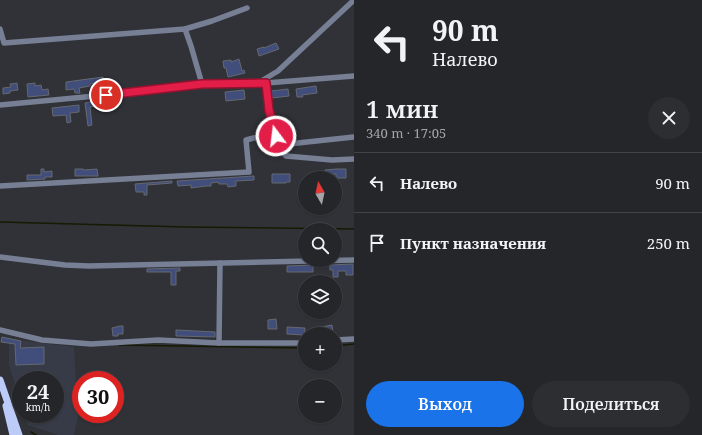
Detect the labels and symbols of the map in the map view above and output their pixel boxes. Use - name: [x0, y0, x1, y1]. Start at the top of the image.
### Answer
- pin: [89, 78, 123, 112]
- position arrow: [255, 115, 297, 157]
- north arrow: [298, 171, 342, 215]
- speed limit sign: 30: [72, 371, 124, 423]

